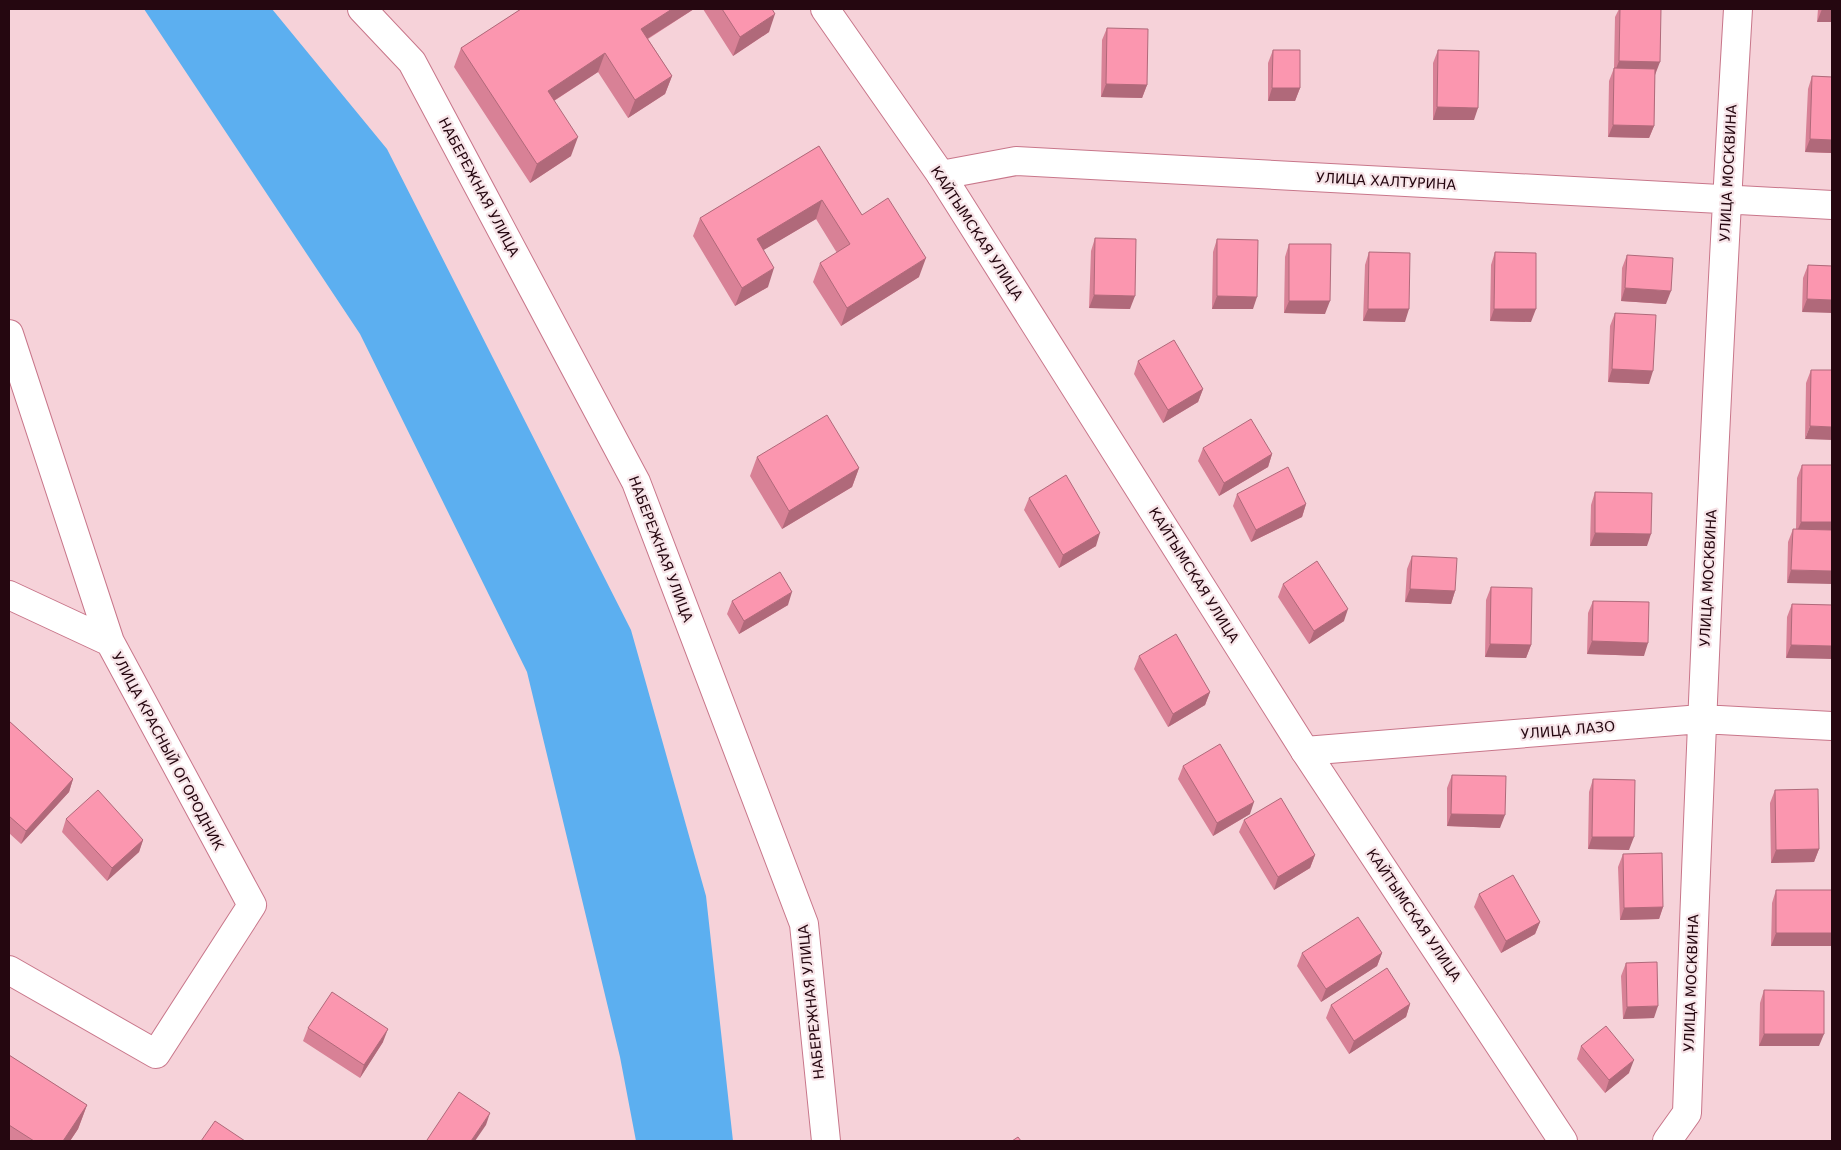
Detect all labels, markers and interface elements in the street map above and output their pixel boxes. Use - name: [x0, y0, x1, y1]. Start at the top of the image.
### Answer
- street label: УЛИЦА МОСКВИНА: [1716, 104, 1740, 242]
- street label: НАБЕРЕЖНАЯ УЛИЦА: [436, 115, 523, 260]
- street label: КАЙТЫМСКАЯ УЛИЦА: [928, 163, 1027, 303]
- street label: УЛИЦА ХАЛТУРИНА: [1316, 169, 1457, 193]
- street label: НАБЕРЕЖНАЯ УЛИЦА: [626, 474, 696, 625]
- street label: КАЙТЫМСКАЯ УЛИЦА: [1146, 504, 1243, 646]
- street label: УЛИЦА МОСКВИНА: [1696, 509, 1720, 647]
- street label: УЛИЦА КРАСНЫЙ ОГОРОДНИК: [109, 649, 228, 853]
- street label: УЛИЦА ЛАЗО: [1520, 718, 1616, 742]
- street label: КАЙТЫМСКАЯ УЛИЦА: [1364, 845, 1465, 985]
- street label: УЛИЦА МОСКВИНА: [1681, 914, 1701, 1052]
- street label: НАБЕРЕЖНАЯ УЛИЦА: [795, 924, 827, 1080]

